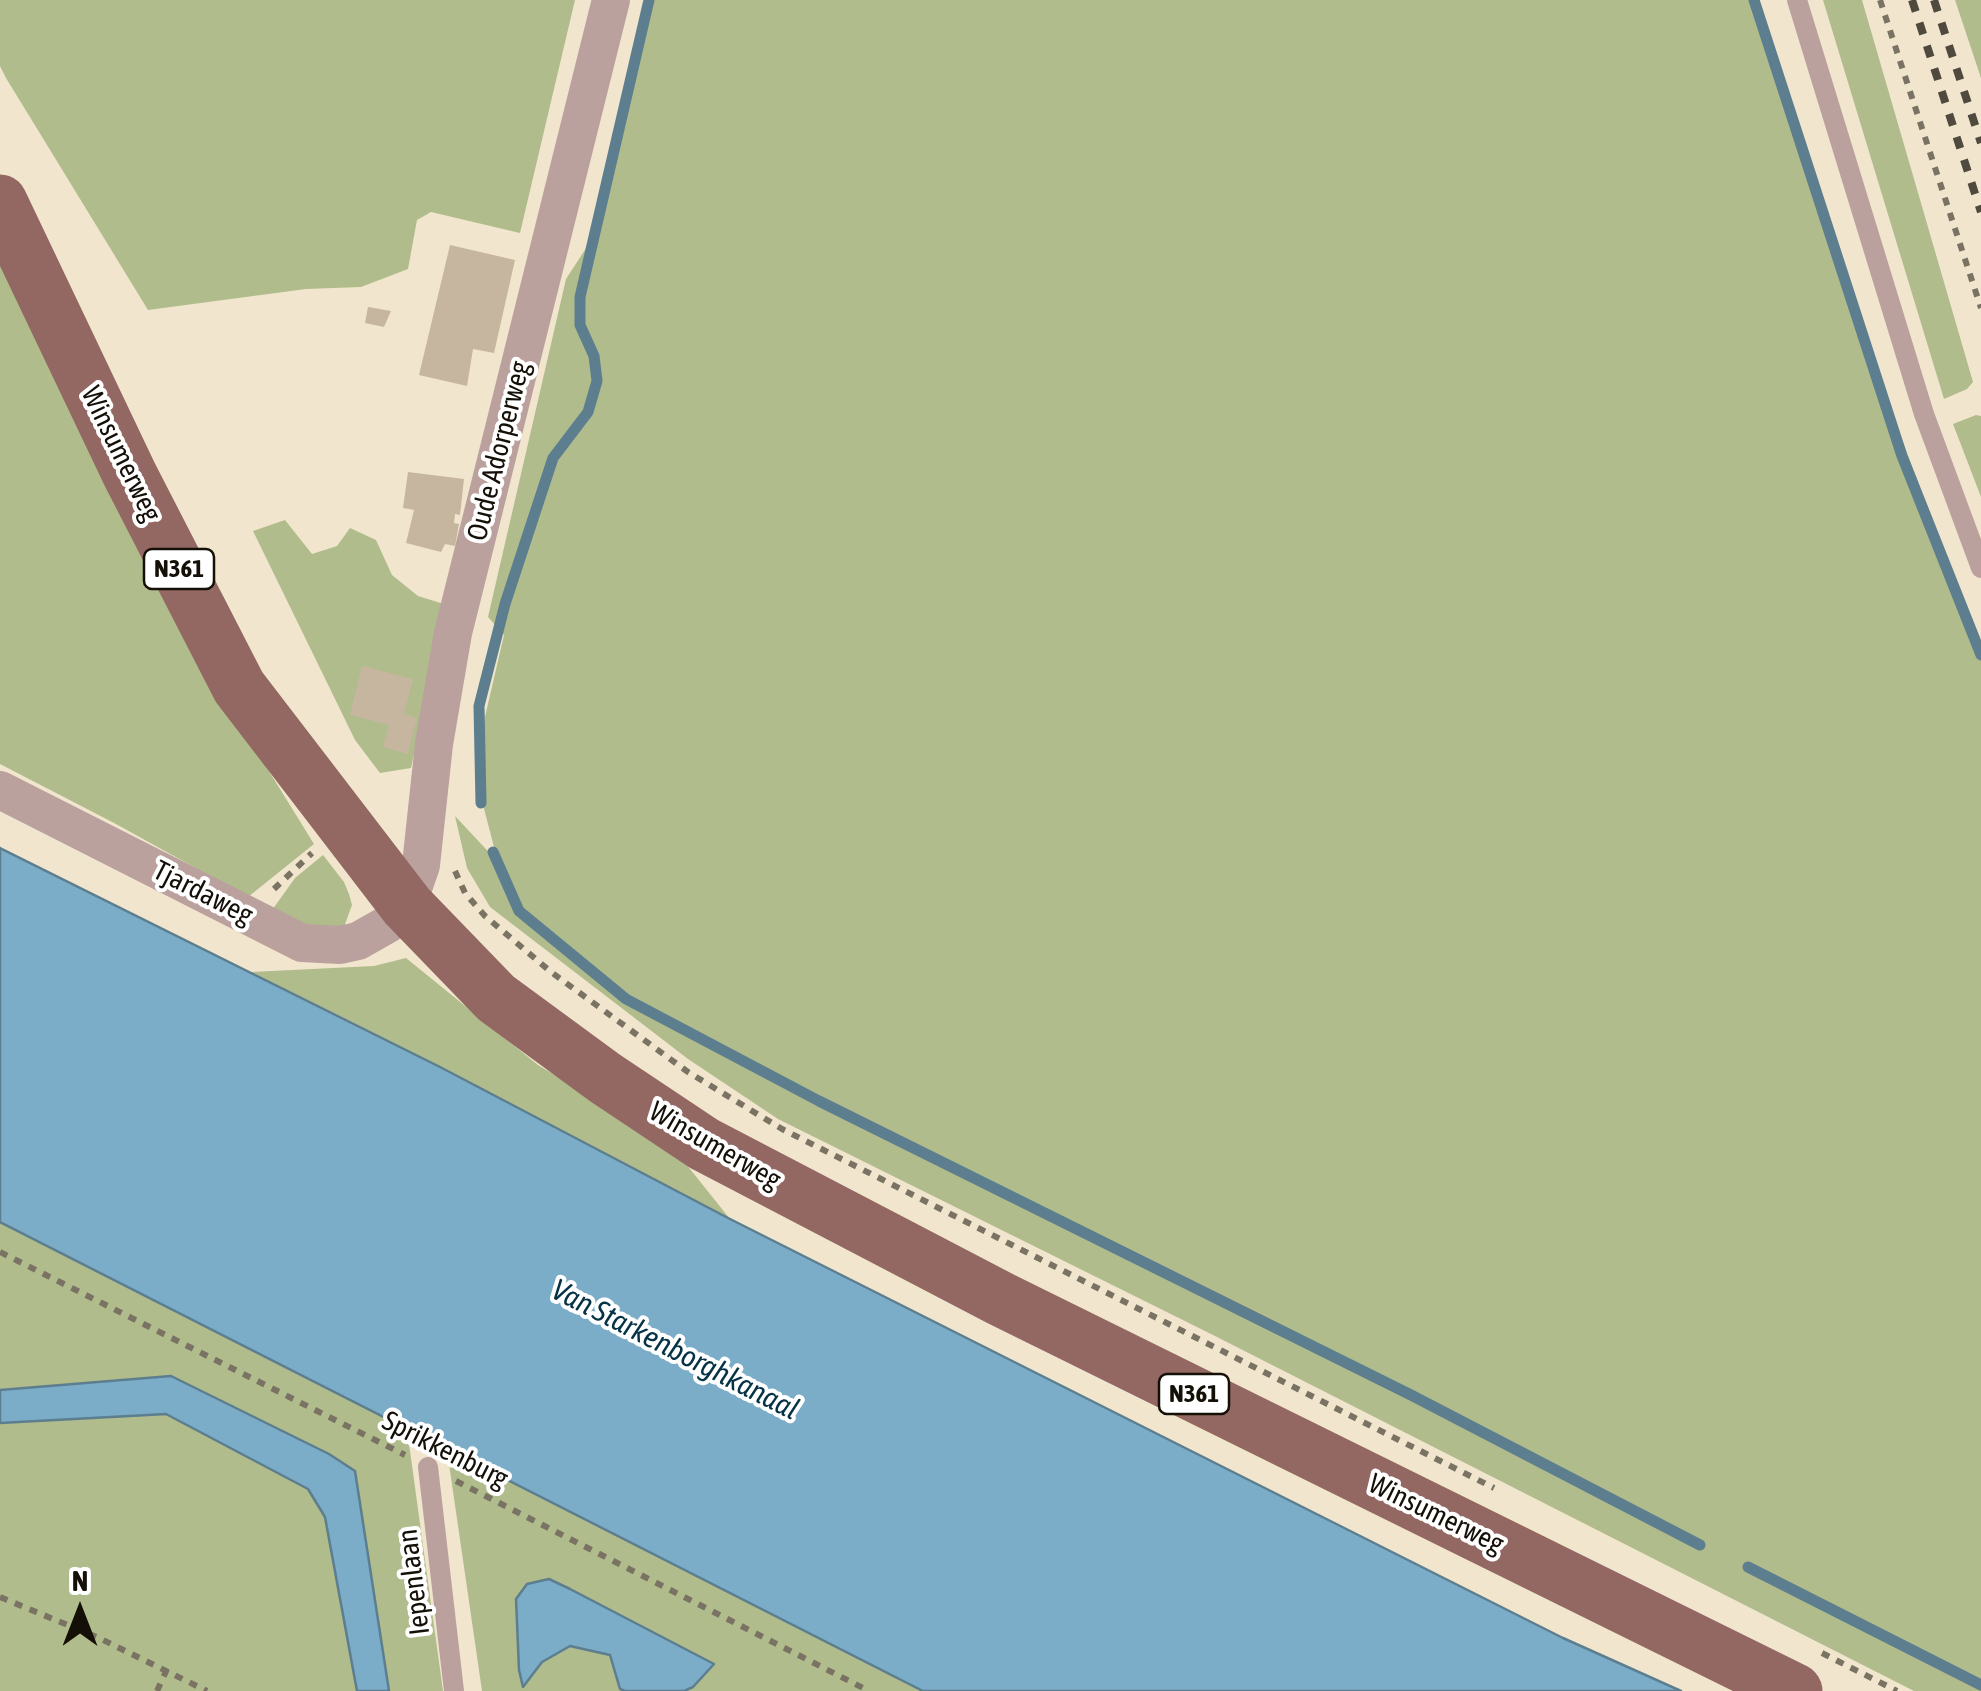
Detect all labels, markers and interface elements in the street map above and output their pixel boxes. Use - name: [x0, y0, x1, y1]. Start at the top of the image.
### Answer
- street label: Oude Adorperweg: [460, 358, 538, 544]
- street label: Winsumerweg: [74, 381, 168, 527]
- road number: N361: [144, 549, 214, 589]
- street label: Tjardaweg: [148, 854, 258, 932]
- street label: Winsumerweg: [643, 1095, 787, 1197]
- water label: Van Starkenborghkanaal: [545, 1272, 805, 1428]
- road number: N361: [1159, 1374, 1229, 1414]
- street label: Sprikkenburg: [377, 1404, 513, 1496]
- street label: Winsumerweg: [1363, 1467, 1509, 1561]
- street label: Iepenlaan: [391, 1527, 437, 1637]
- north arrow: [30, 1561, 130, 1661]
- text: N: [72, 1565, 88, 1597]

